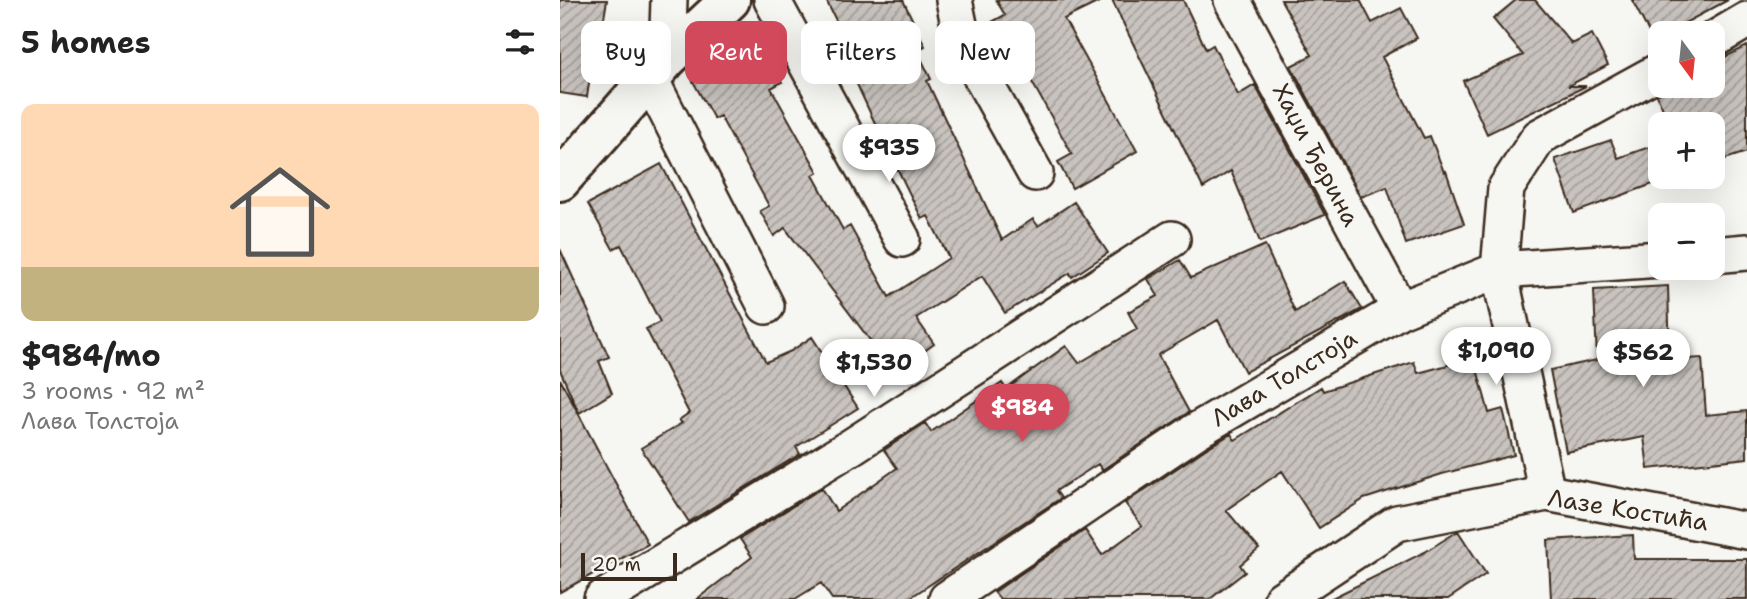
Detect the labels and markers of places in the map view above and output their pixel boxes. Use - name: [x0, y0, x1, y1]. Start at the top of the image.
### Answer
- pin: $935: [848, 124, 930, 184]
- pin: $1,090: [1439, 328, 1553, 387]
- pin: $562: [1602, 330, 1684, 389]
- pin: $1,530: [817, 340, 931, 399]
- pin: $984: [981, 384, 1063, 444]

